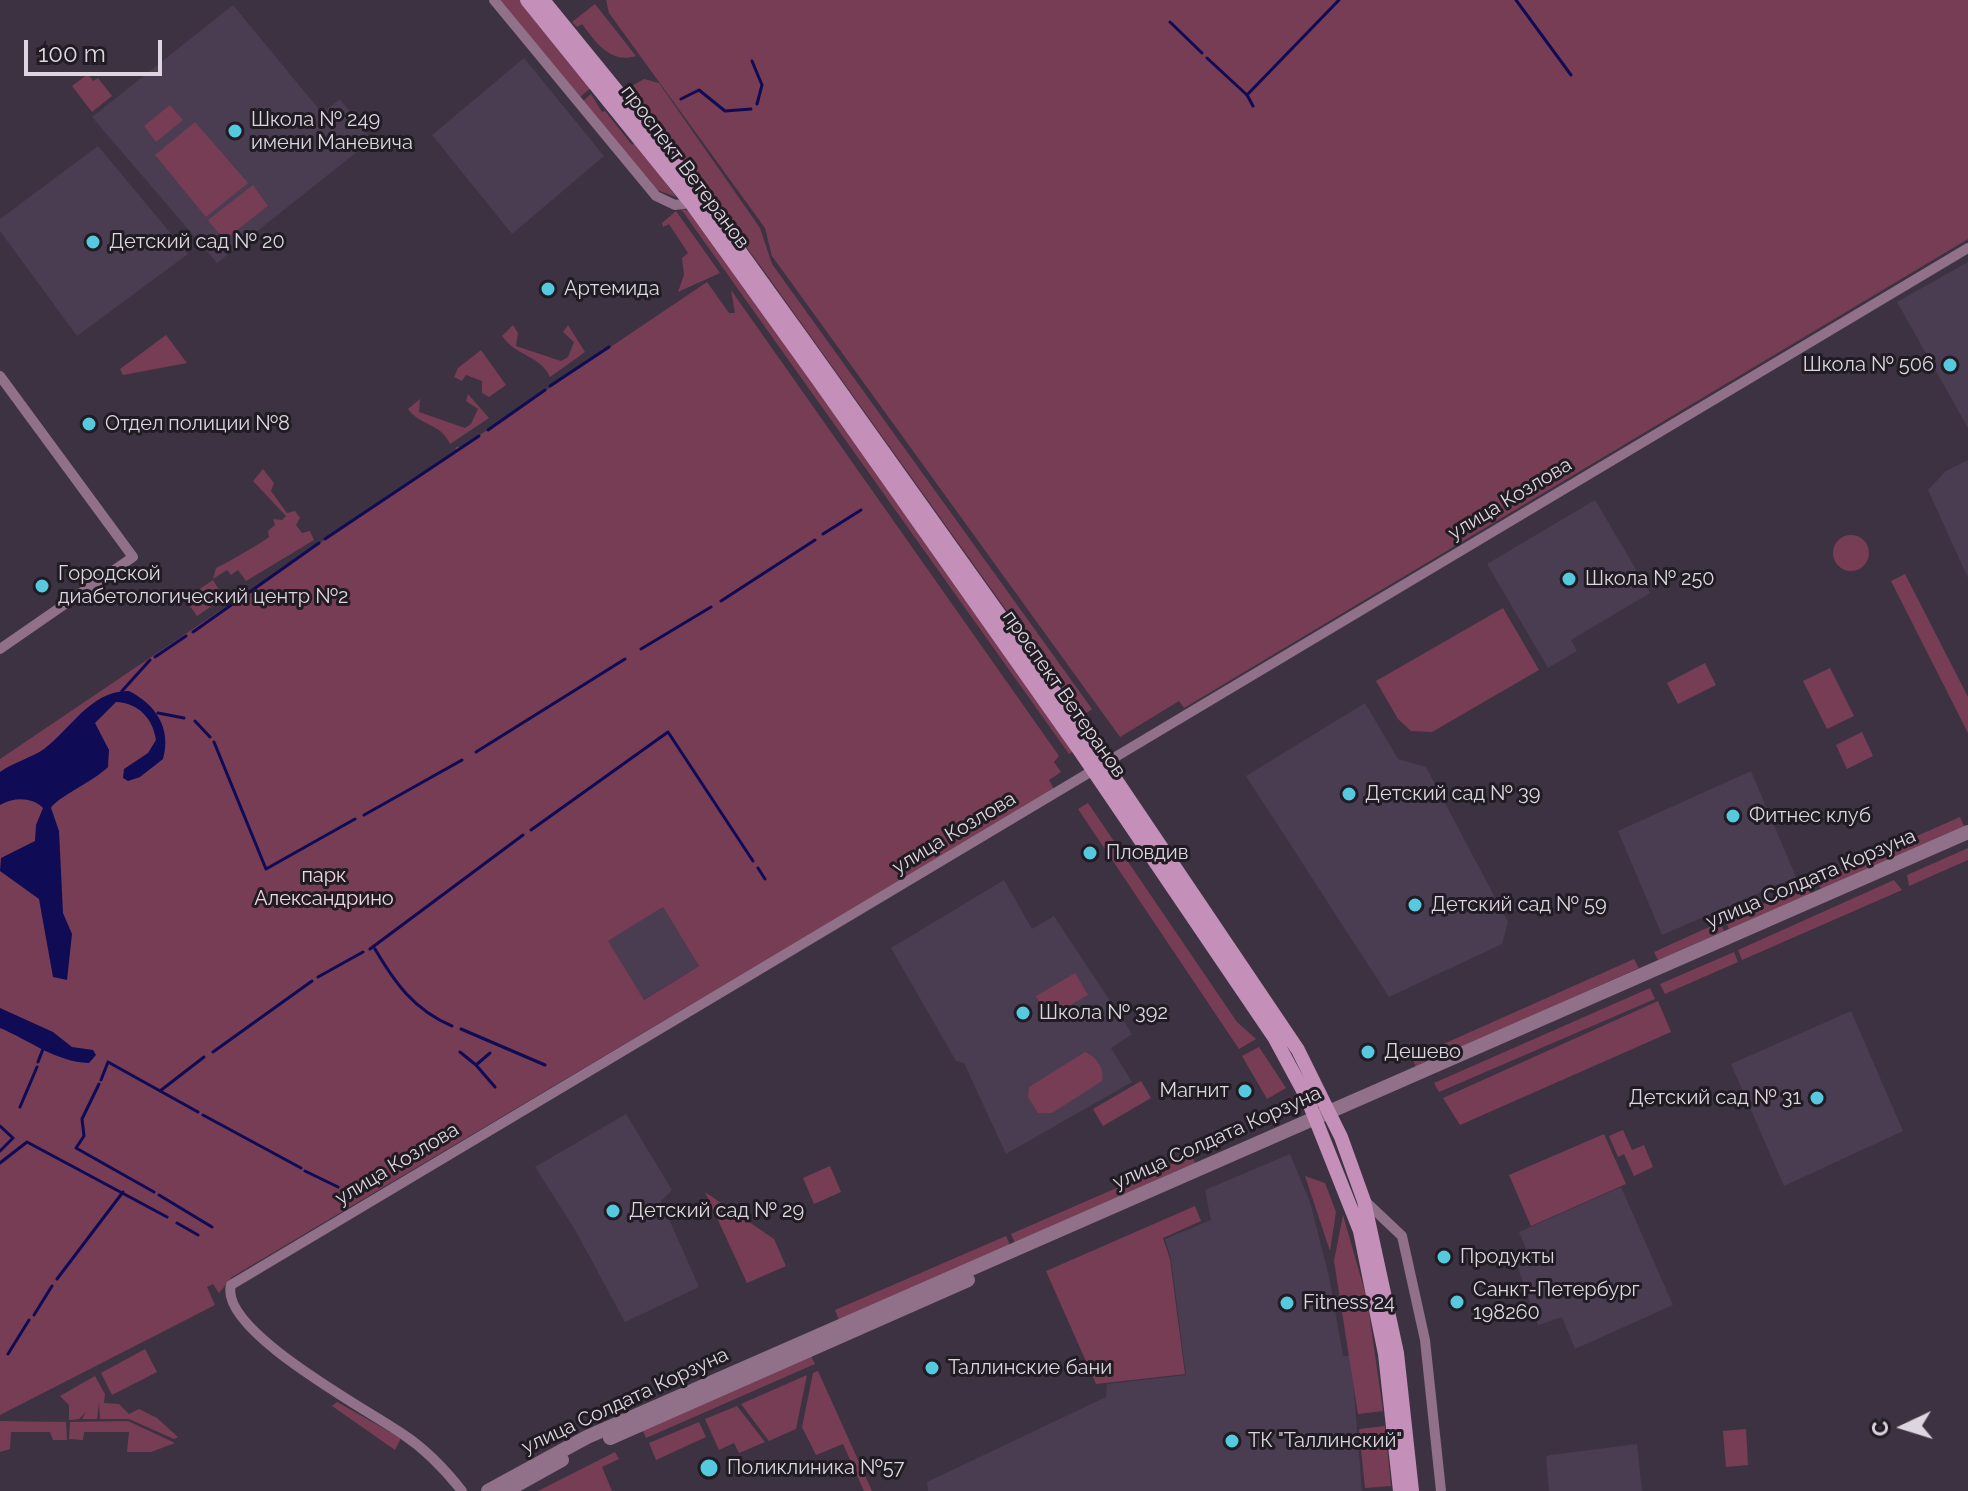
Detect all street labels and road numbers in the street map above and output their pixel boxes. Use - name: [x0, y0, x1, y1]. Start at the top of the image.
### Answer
- street label: проспект Ветеранов: [616, 80, 754, 254]
- street label: улица Козлова: [1444, 453, 1576, 545]
- street label: проспект Ветеранов: [997, 606, 1131, 782]
- street label: улица Козлова: [888, 787, 1020, 879]
- street label: улица Солдата Корзуна: [1703, 824, 1919, 934]
- street label: улица Солдата Корзуна: [1109, 1081, 1325, 1195]
- street label: улица Козлова: [331, 1118, 463, 1210]
- street label: улица Солдата Корзуна: [518, 1342, 732, 1460]

